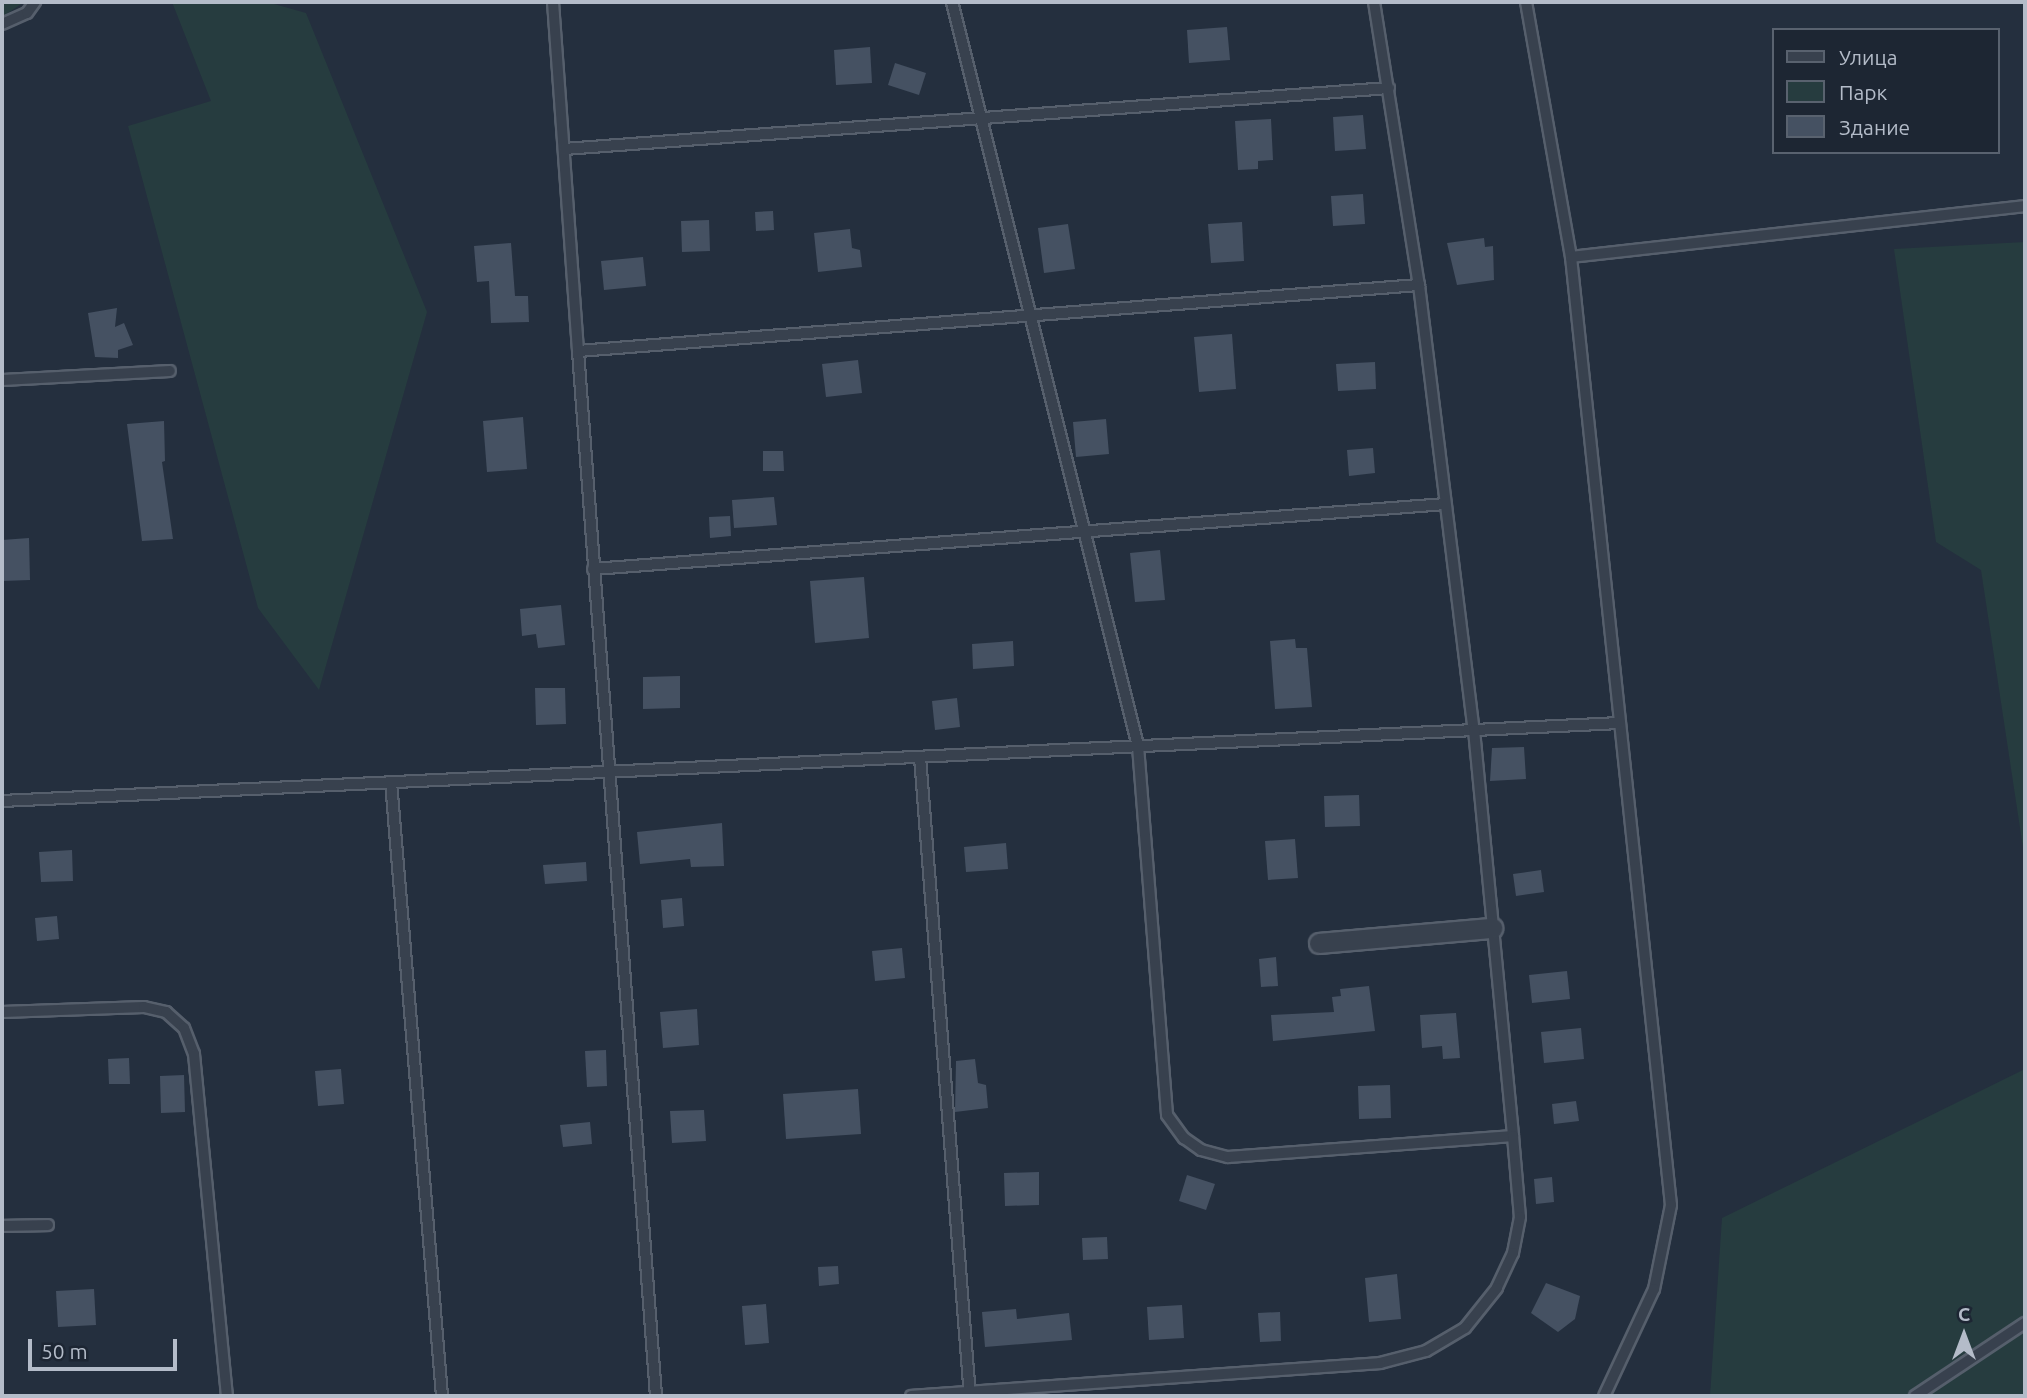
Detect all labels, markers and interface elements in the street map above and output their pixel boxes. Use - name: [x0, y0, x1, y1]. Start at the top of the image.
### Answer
- legend: [1772, 28, 1999, 154]
- text: Улица: [1839, 45, 1897, 69]
- text: Парк: [1839, 80, 1887, 104]
- text: Здание: [1839, 115, 1910, 139]
- north arrow: [1929, 1300, 1999, 1370]
- text: С: [1958, 1303, 1970, 1325]
- scale bar: [32, 1324, 180, 1368]
- text: 50 m: [41, 1339, 88, 1363]

